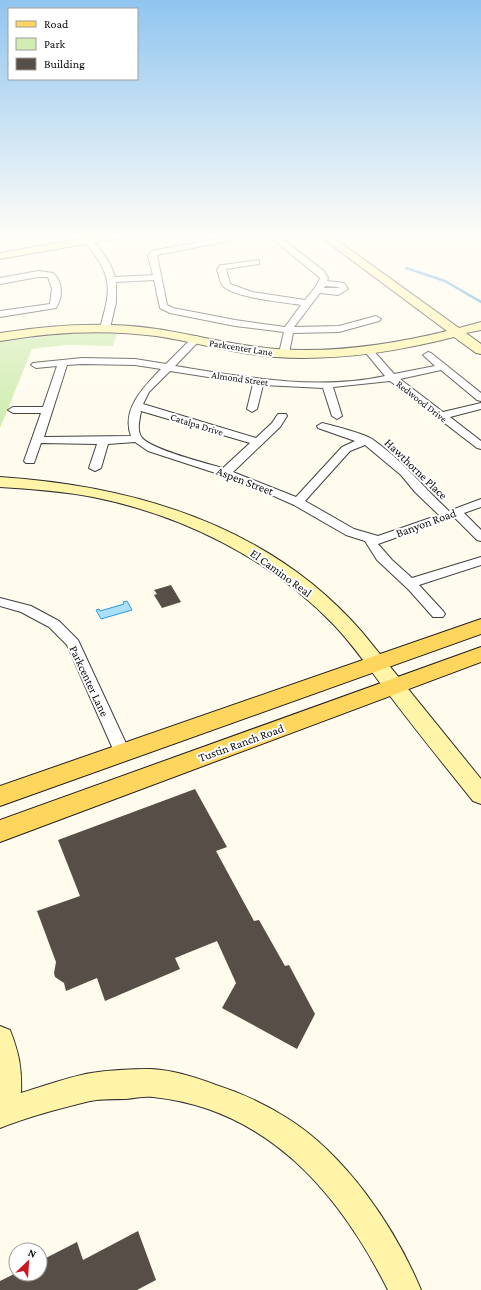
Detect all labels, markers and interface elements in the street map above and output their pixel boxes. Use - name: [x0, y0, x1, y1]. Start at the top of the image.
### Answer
- legend: [8, 8, 138, 80]
- text: Road: [44, 17, 69, 31]
- text: Park: [44, 37, 66, 51]
- text: Building: [44, 57, 85, 71]
- street label: Parkcenter Lane: [208, 337, 274, 358]
- street label: Almond Street: [211, 369, 270, 388]
- street label: Redwood Drive: [394, 378, 450, 425]
- street label: Catalpa Drive: [169, 411, 225, 438]
- street label: Hawthorne Place: [382, 436, 450, 502]
- street label: Aspen Street: [215, 464, 276, 499]
- street label: Banyon Road: [394, 505, 459, 540]
- street label: El Camino Real: [248, 546, 314, 600]
- street label: Parkcenter Lane: [66, 643, 112, 719]
- street label: Tustin Ranch Road: [196, 721, 286, 765]
- north arrow: [8, 1242, 48, 1282]
- text: N: [26, 1246, 39, 1260]

